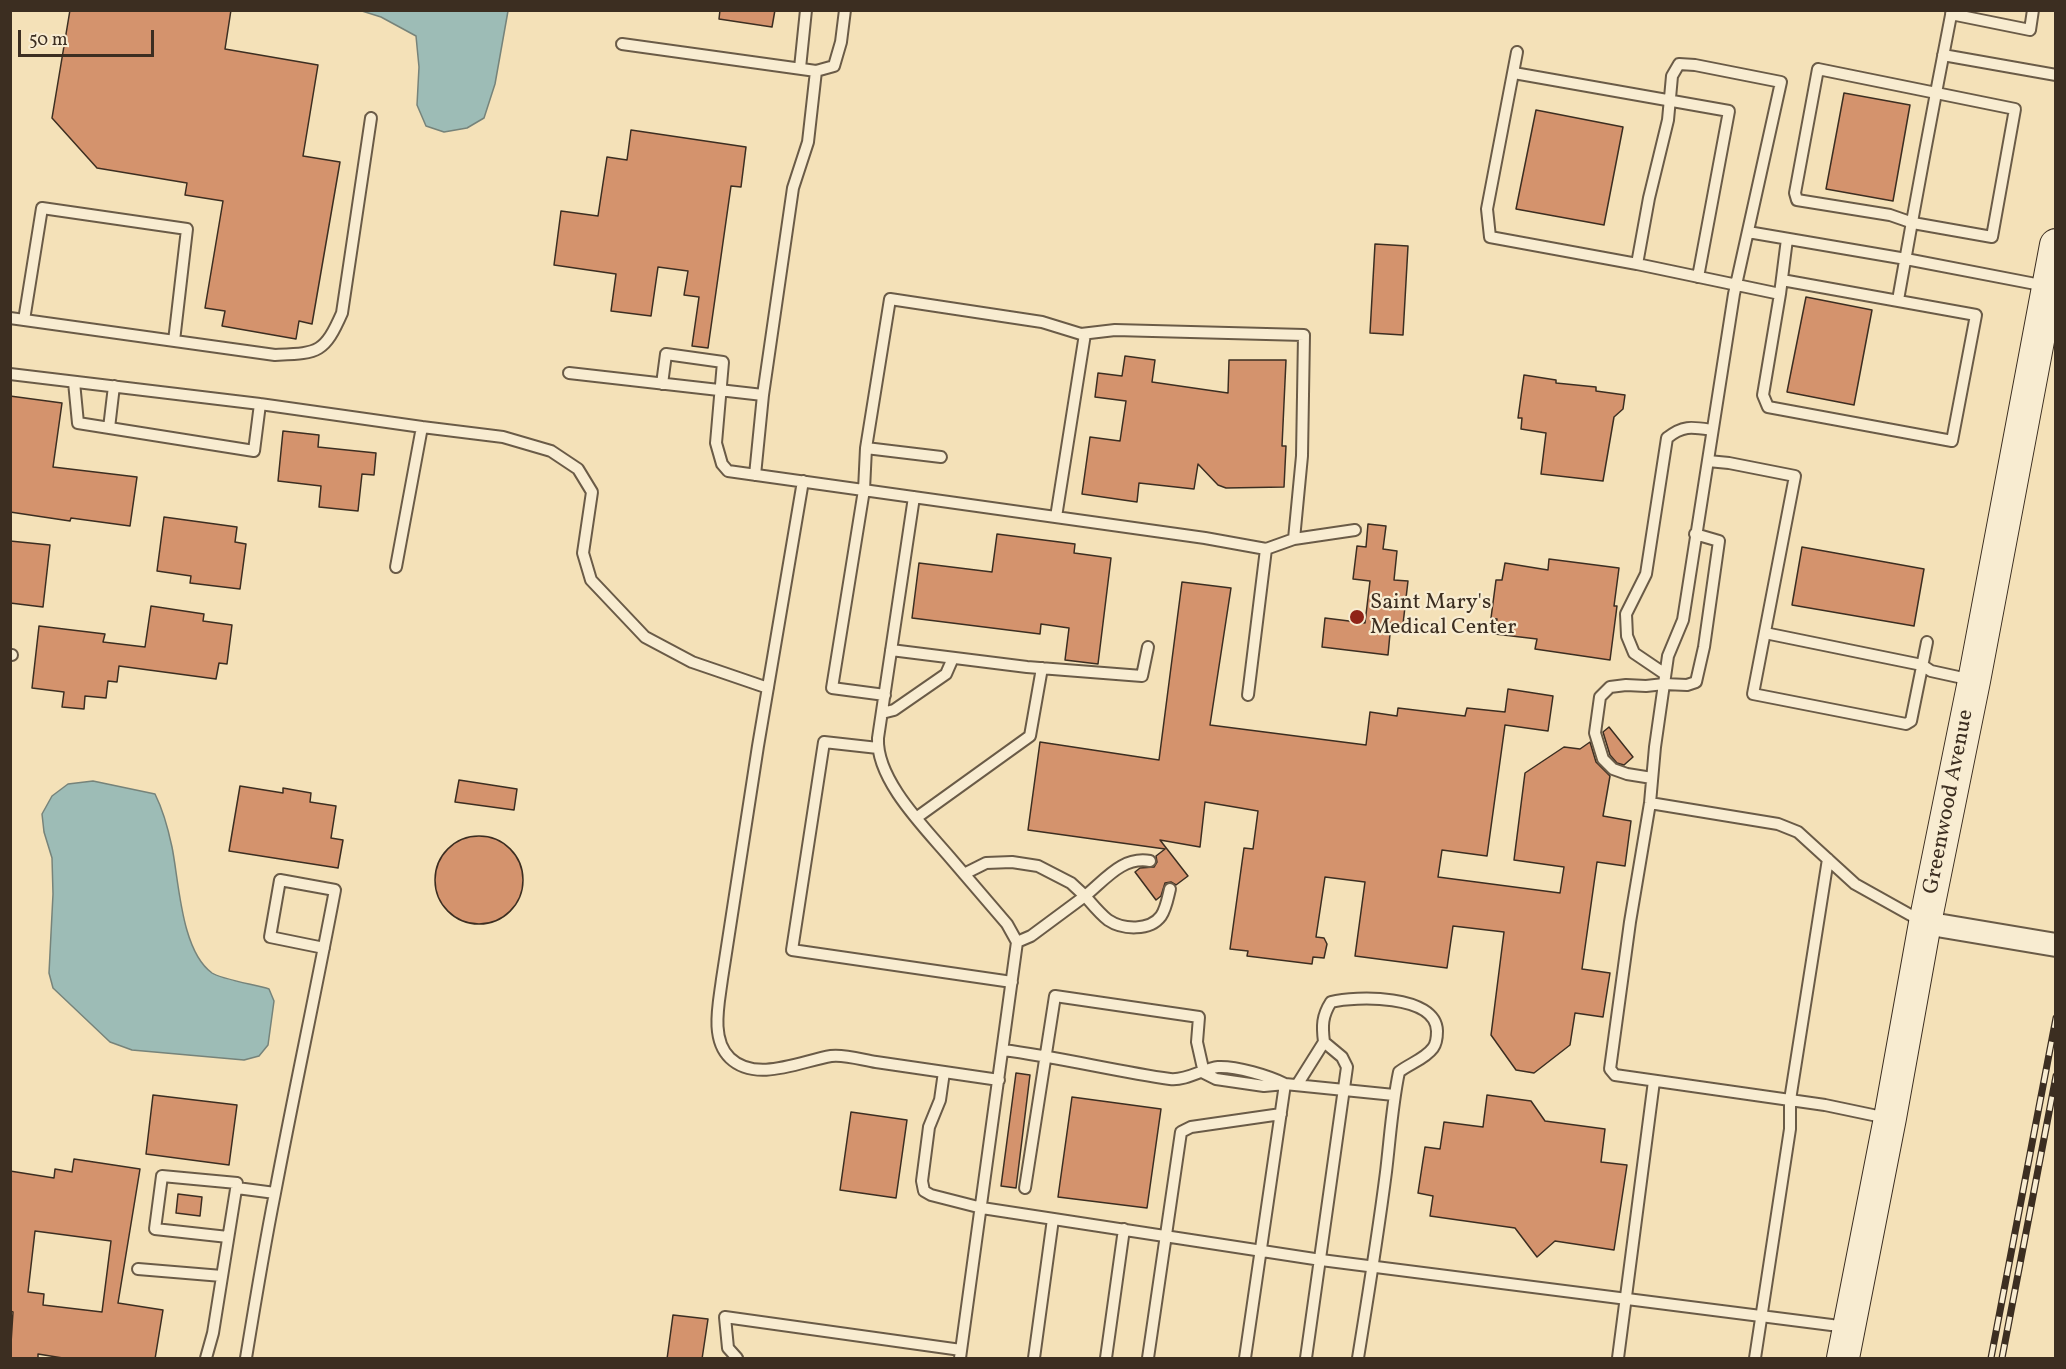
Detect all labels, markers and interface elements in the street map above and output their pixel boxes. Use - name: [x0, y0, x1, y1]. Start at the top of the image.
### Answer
- scale bar: [21, 18, 158, 56]
- text: 50 m: [29, 28, 68, 53]
- place label: Saint Mary's Medical Center: [1370, 591, 1516, 642]
- marker: Saint Mary's Medical Center: [1348, 608, 1366, 626]
- street label: Greenwood Avenue: [1919, 708, 1981, 896]

